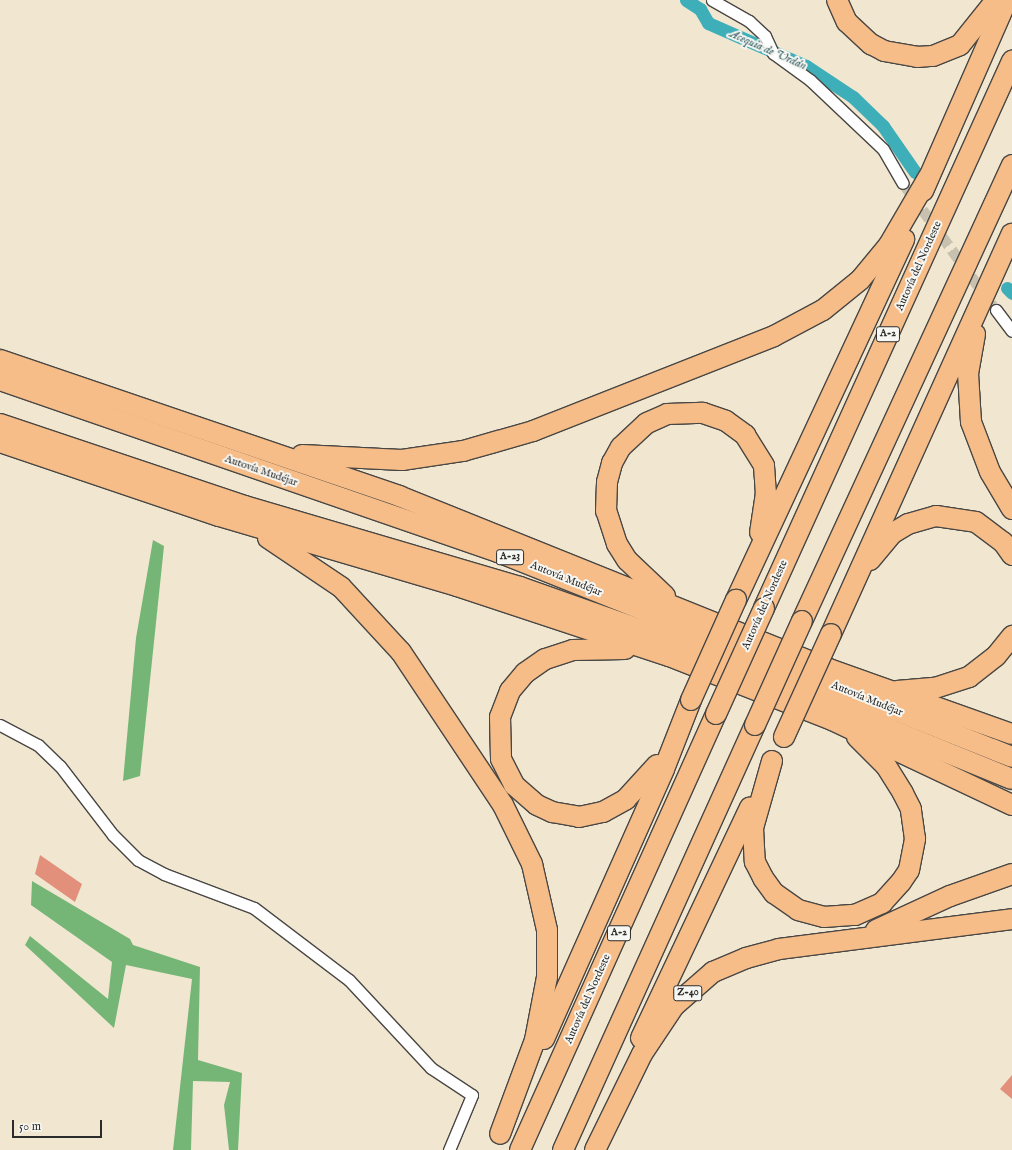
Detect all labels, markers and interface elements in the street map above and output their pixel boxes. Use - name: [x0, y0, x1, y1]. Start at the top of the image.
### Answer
- water label: Acequia de Urdán: [727, 27, 809, 73]
- street label: Autovía del Nordeste: [893, 219, 945, 313]
- road number: A-2: [875, 326, 901, 342]
- street label: Autovía Mudéjar: [223, 452, 299, 490]
- road number: A-23: [496, 549, 524, 565]
- street label: Autovía del Nordeste: [739, 558, 791, 652]
- street label: Autovía Mudéjar: [528, 559, 604, 599]
- street label: Autovía Mudéjar: [829, 679, 905, 719]
- road number: A-2: [606, 925, 632, 941]
- street label: Autovía del Nordeste: [562, 952, 614, 1046]
- road number: Z-40: [673, 985, 703, 1001]
- scale bar: [14, 1112, 104, 1138]
- text: 50 m: [19, 1119, 41, 1134]

